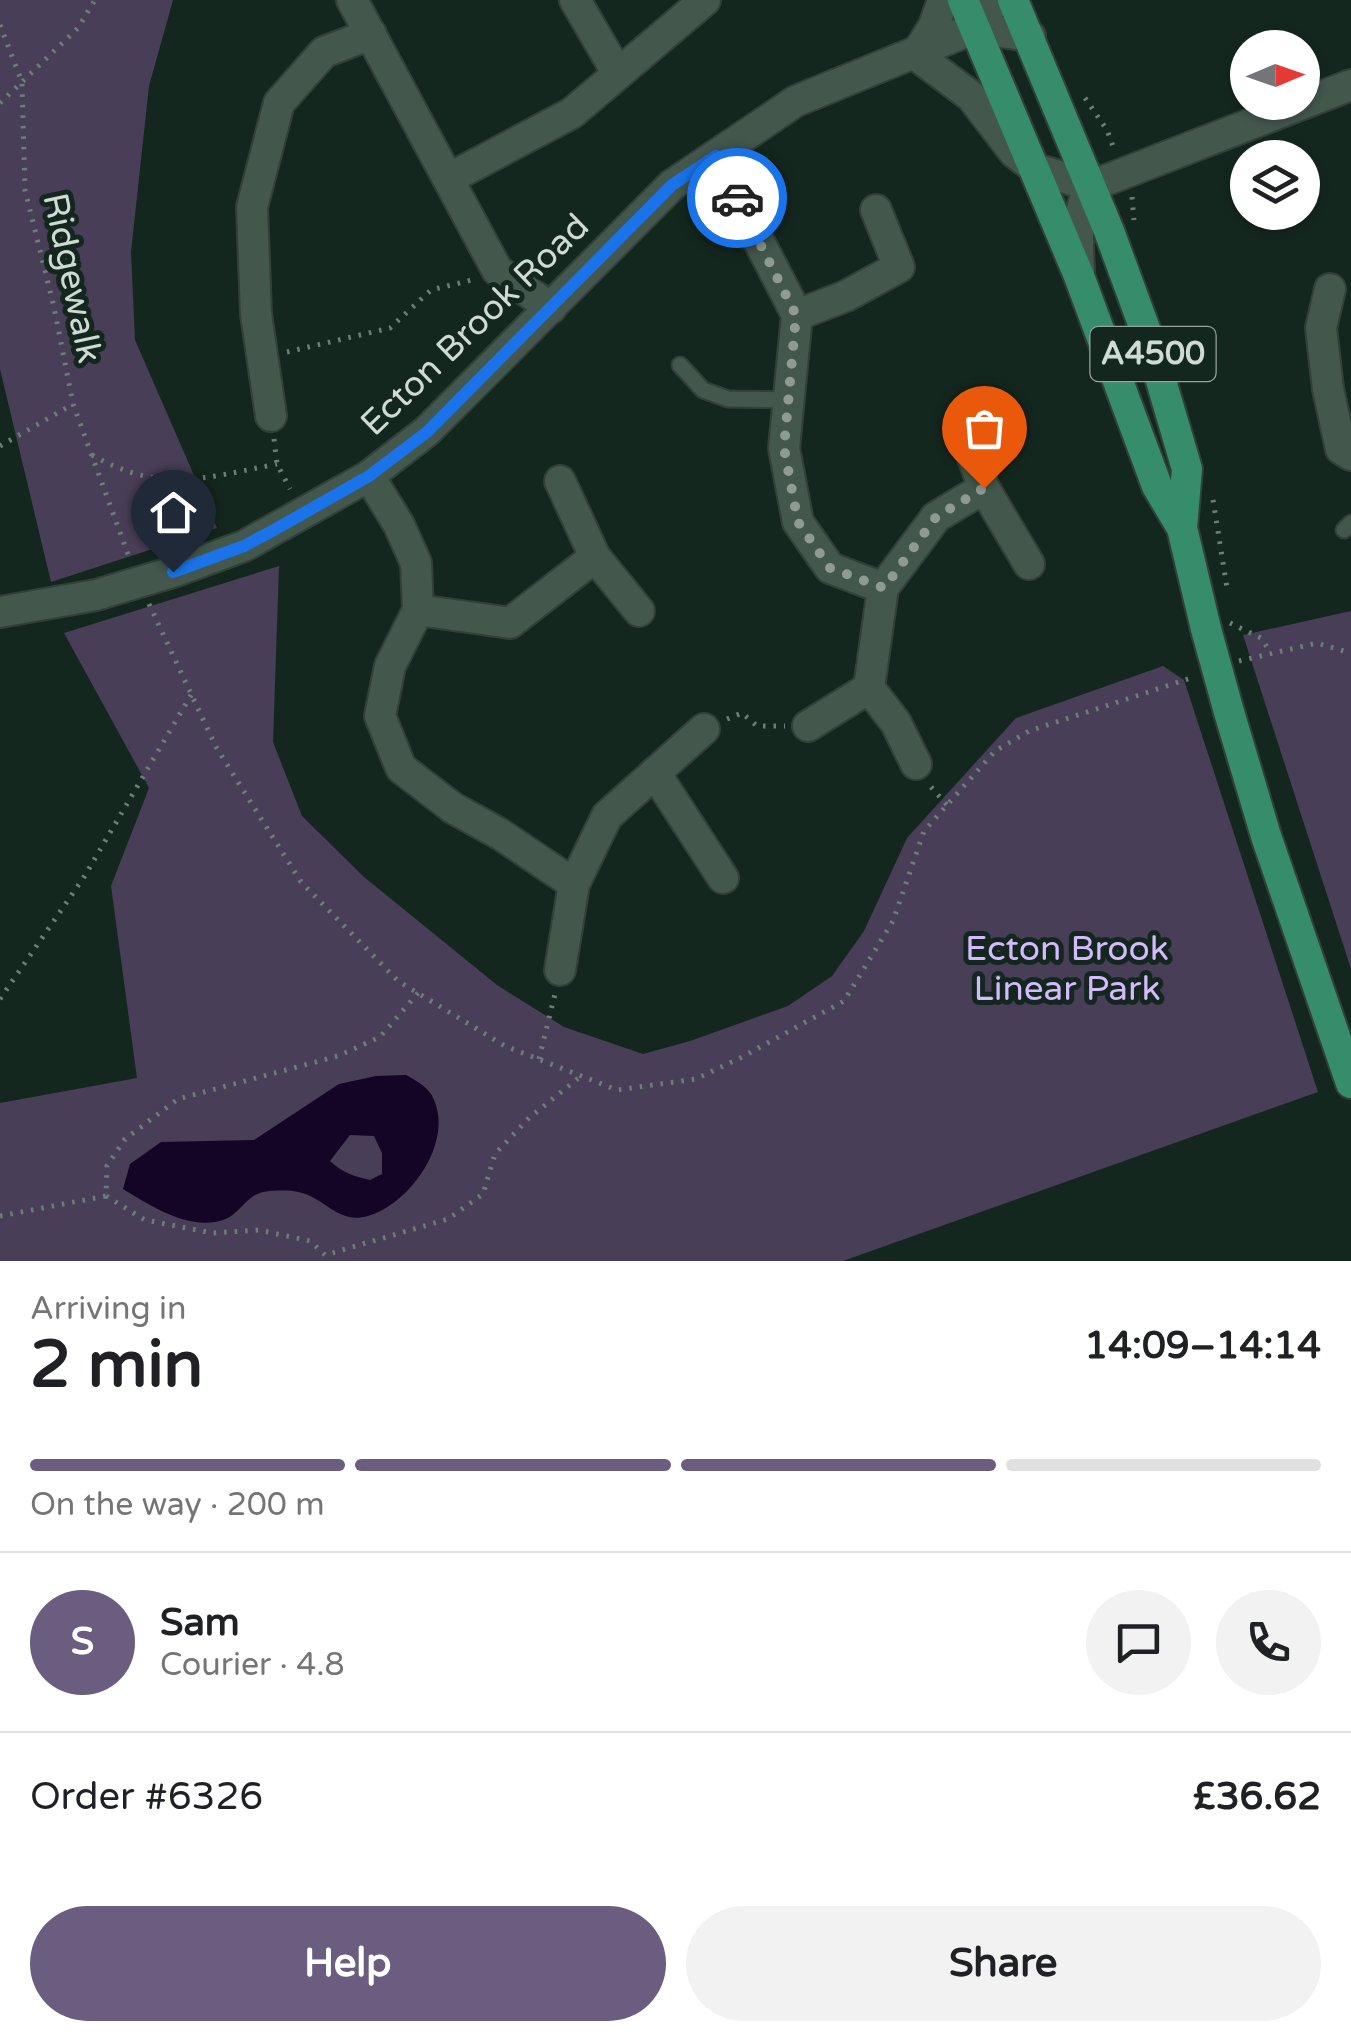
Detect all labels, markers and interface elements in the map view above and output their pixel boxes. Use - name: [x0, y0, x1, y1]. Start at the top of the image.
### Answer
- north arrow: [1230, 30, 1320, 120]
- map controls: [1230, 30, 1320, 230]
- button: layers: [1230, 140, 1320, 230]
- courier: [687, 148, 787, 248]
- icon: car: [710, 171, 765, 226]
- street label: Ridgewalk: [34, 189, 110, 367]
- street label: Ecton Brook Road: [352, 205, 598, 445]
- road number: A4500: [1090, 327, 1216, 381]
- pin: [942, 386, 1027, 489]
- icon: bag: [957, 401, 1012, 456]
- pin: [131, 470, 216, 573]
- icon: home: [146, 485, 201, 540]
- park label: Ecton Brook Linear Park: [965, 928, 1169, 1010]
- text: Arriving in: [30, 1290, 187, 1328]
- text: 14:09–14:14: [1084, 1323, 1321, 1369]
- text: 2 min: [30, 1326, 203, 1405]
- text: On the way · 200 m: [30, 1486, 325, 1524]
- button: chat: [1086, 1590, 1191, 1695]
- button: phone: [1216, 1590, 1321, 1695]
- text: Sam: [160, 1600, 240, 1646]
- text: S: [71, 1619, 94, 1665]
- text: Courier · 4.8: [160, 1646, 345, 1684]
- text: Order #6326: [30, 1774, 263, 1820]
- text: £36.62: [1193, 1774, 1321, 1820]
- button: Help: [30, 1906, 666, 2021]
- button: Share: [686, 1906, 1321, 2021]

